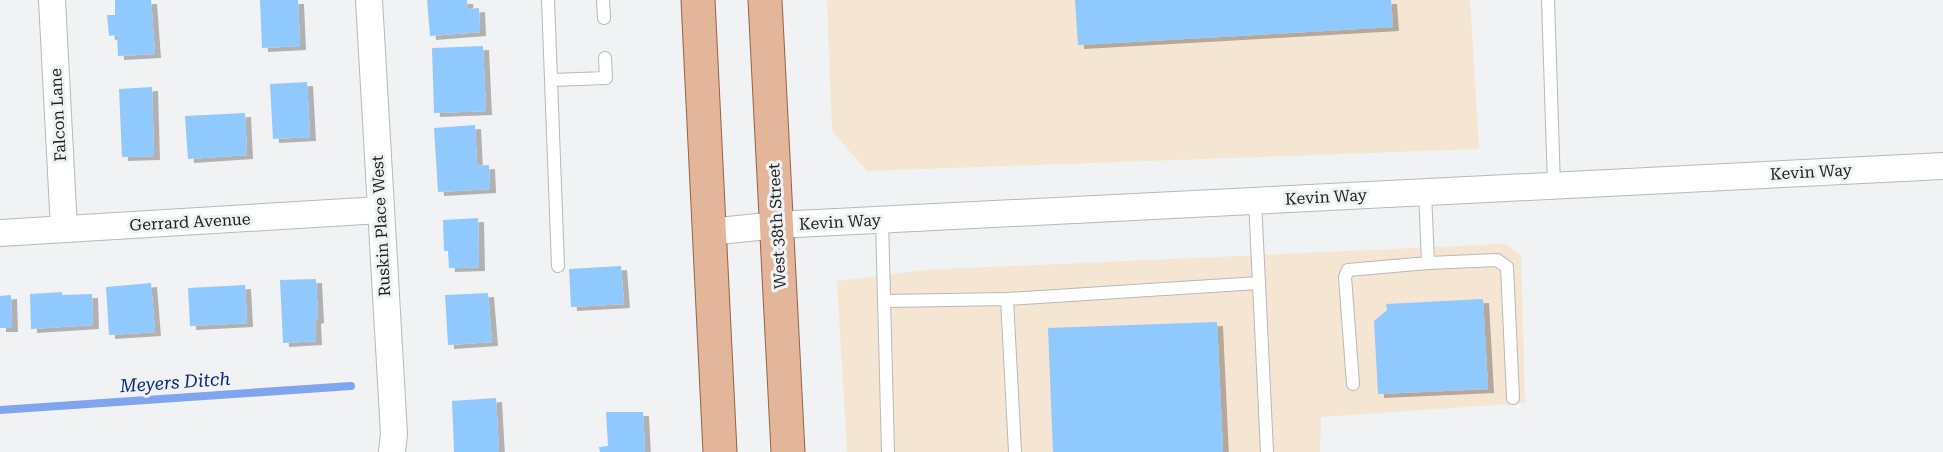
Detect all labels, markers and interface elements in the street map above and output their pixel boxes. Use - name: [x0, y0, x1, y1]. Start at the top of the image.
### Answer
- street label: Falcon Lane: [46, 68, 70, 162]
- street label: Ruskin Place West: [368, 155, 394, 297]
- street label: Kevin Way: [1770, 160, 1853, 184]
- street label: West 38th Street: [764, 162, 790, 289]
- street label: Kevin Way: [1285, 185, 1368, 209]
- street label: Gerrard Avenue: [129, 209, 251, 235]
- street label: Kevin Way: [799, 210, 882, 234]
- water label: Meyers Ditch: [118, 368, 231, 396]

